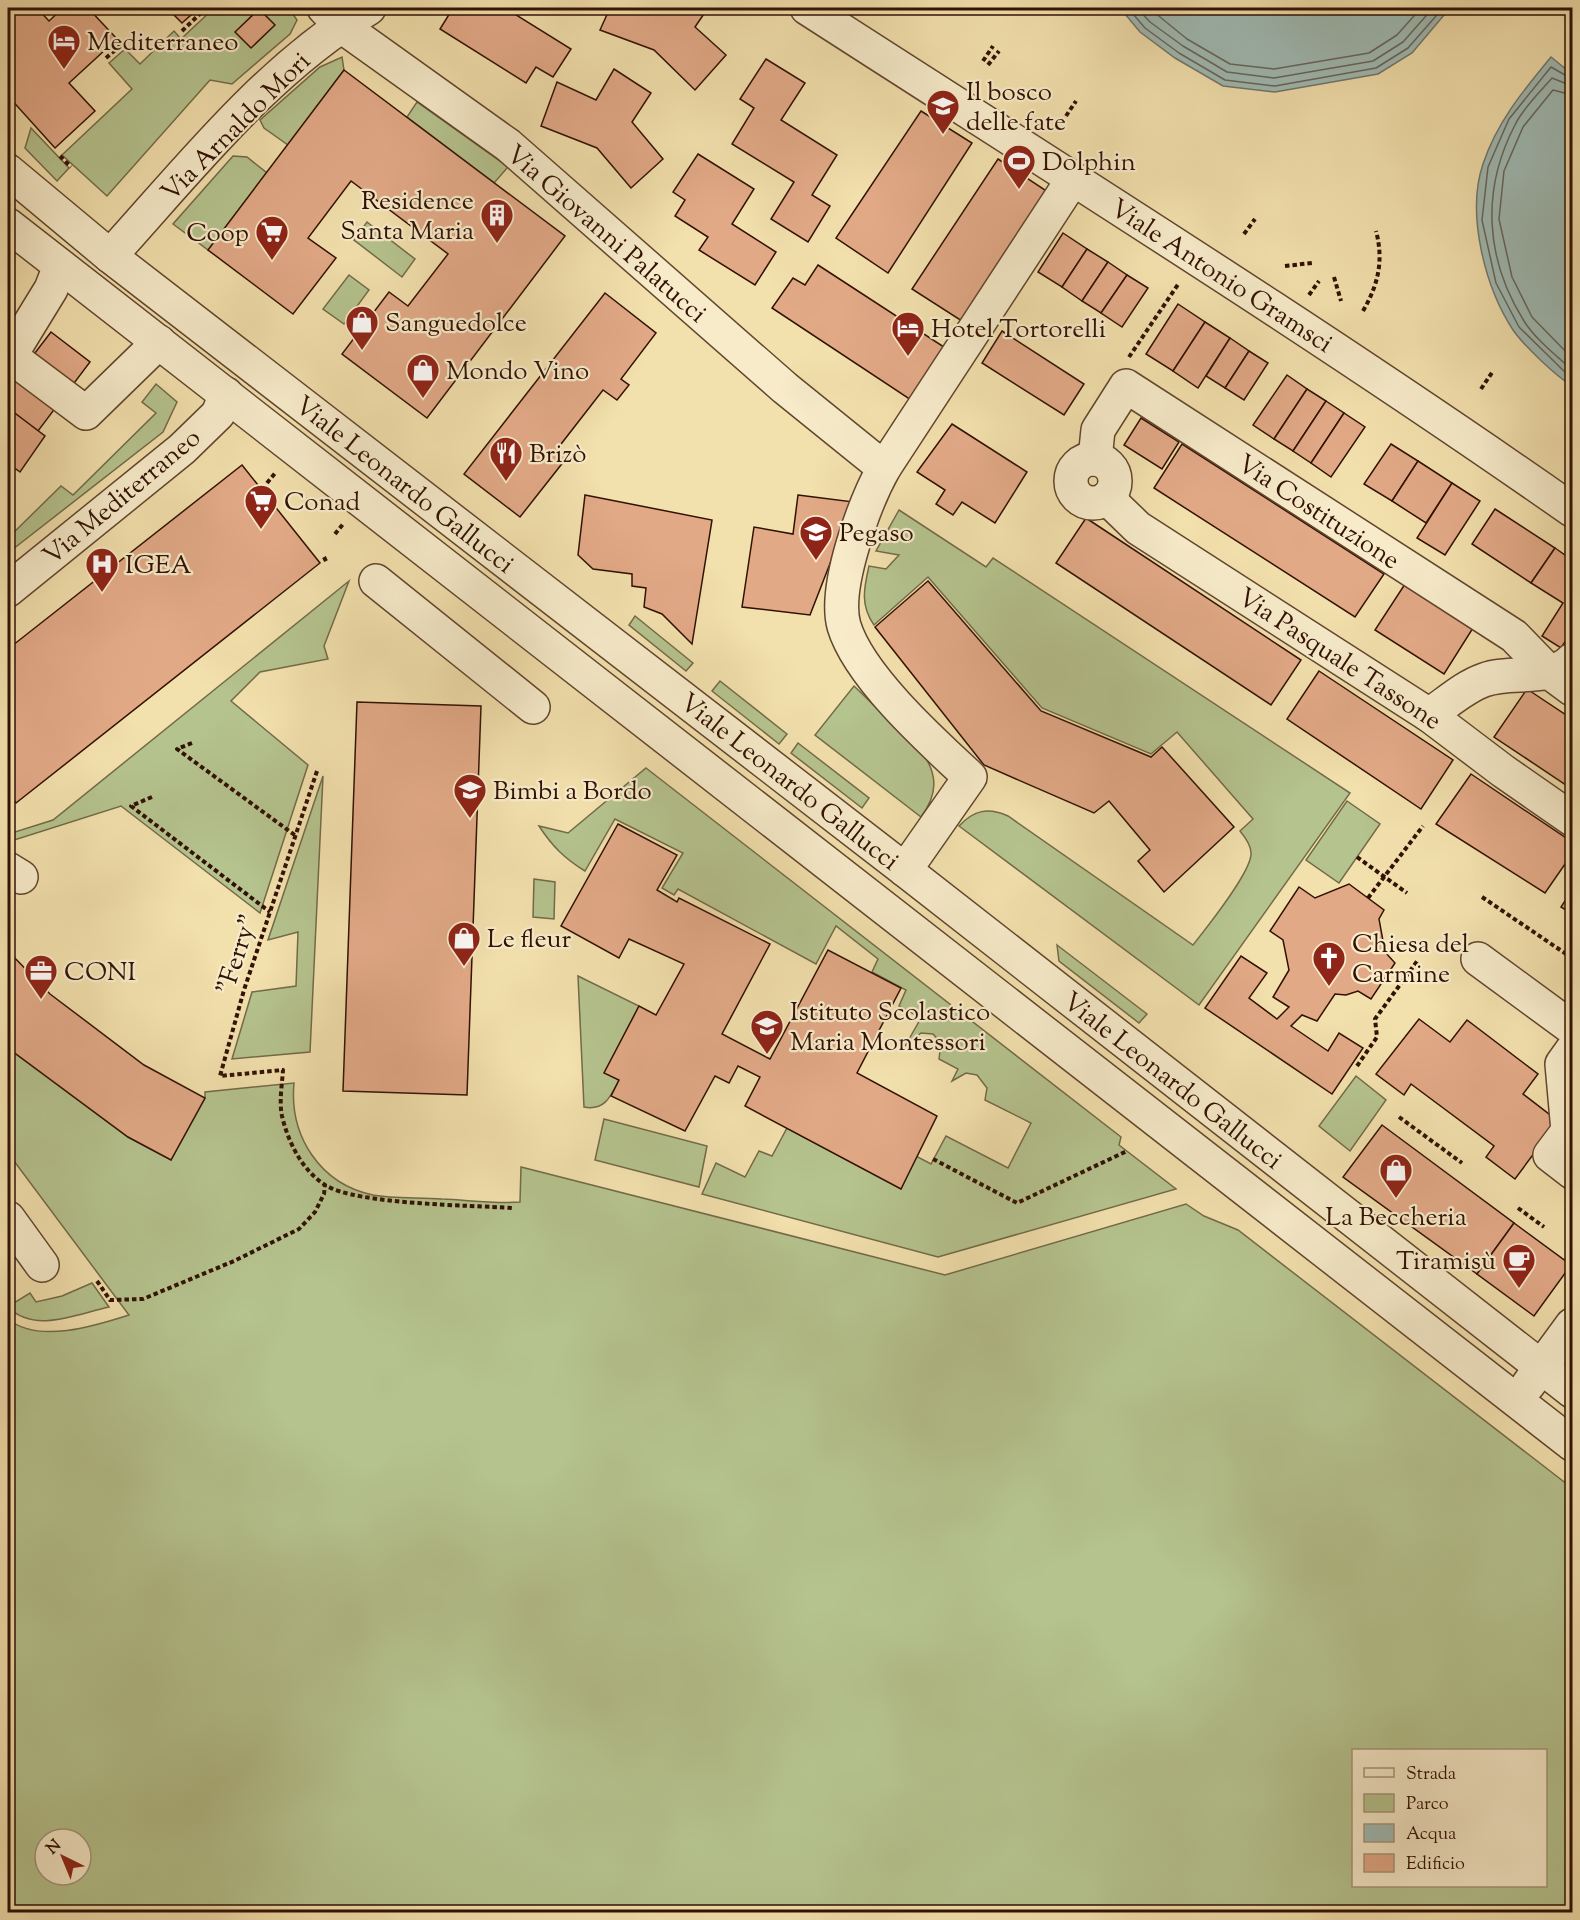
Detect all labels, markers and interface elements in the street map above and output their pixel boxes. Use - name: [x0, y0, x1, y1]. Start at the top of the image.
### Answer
- hotel icon: Mediterraneo: [46, 23, 82, 70]
- place label: Mediterraneo: [87, 25, 239, 62]
- street label: Via Arnaldo Mori: [154, 45, 320, 211]
- place label: Il bosco delle fate: [966, 75, 1066, 142]
- school or university icon: Il bosco delle fate: [925, 88, 961, 135]
- street label: Via Giovanni Palatucci: [497, 137, 714, 333]
- sports icon: Dolphin: [1001, 143, 1037, 190]
- place label: Dolphin: [1042, 145, 1136, 182]
- place label: Residence Santa Maria: [340, 184, 474, 251]
- street label: Viale Antonio Gramsci: [1102, 191, 1339, 363]
- building icon: Residence Santa Maria: [479, 197, 515, 244]
- supermarket icon: Coop: [254, 214, 290, 261]
- place label: Coop: [186, 216, 249, 253]
- shop icon: Sanguedolce: [344, 304, 380, 351]
- place label: Sanguedolce: [385, 306, 527, 343]
- hotel icon: Hotel Tortorelli: [890, 310, 926, 357]
- place label: Hotel Tortorelli: [931, 312, 1106, 349]
- shop icon: Mondo Vino: [405, 352, 441, 399]
- place label: Mondo Vino: [446, 354, 589, 391]
- street label: Viale Leonardo Gallucci: [286, 388, 521, 584]
- street label: Via Mediterraneo: [36, 421, 210, 575]
- restaurant icon: Brizò: [488, 435, 524, 482]
- place label: Brizò: [529, 437, 587, 474]
- street label: Via Costituzione: [1229, 447, 1406, 580]
- supermarket icon: Conad: [243, 483, 279, 530]
- place label: Conad: [284, 485, 360, 522]
- school or university icon: Pegaso: [798, 514, 834, 561]
- place label: Pegaso: [839, 516, 914, 553]
- hospital icon: IGEA: [84, 546, 120, 593]
- place label: IGEA: [125, 548, 192, 585]
- street label: Via Pasquale Tassone: [1229, 580, 1448, 740]
- street label: Viale Leonardo Gallucci: [671, 685, 906, 881]
- school or university icon: Bimbi a Bordo: [452, 772, 488, 819]
- place label: Bimbi a Bordo: [493, 774, 652, 811]
- street label: "Ferry": [208, 910, 269, 1000]
- shop icon: Le fleur: [446, 920, 482, 967]
- place label: Le fleur: [487, 922, 572, 959]
- place label: Chiesa del Carmine: [1352, 927, 1469, 994]
- church icon: Chiesa del Carmine: [1311, 940, 1347, 987]
- office icon: CONI: [23, 953, 59, 1000]
- place label: CONI: [64, 955, 137, 992]
- street label: Viale Leonardo Gallucci: [1054, 984, 1289, 1180]
- place label: Istituto Scolastico Maria Montessori: [790, 995, 990, 1062]
- school or university icon: Istituto Scolastico Maria Montessori: [749, 1008, 785, 1055]
- shop icon: La Beccheria: [1378, 1152, 1414, 1199]
- place label: La Beccheria: [1325, 1200, 1467, 1237]
- cafe icon: Tiramisù: [1501, 1242, 1537, 1289]
- place label: Tiramisù: [1396, 1244, 1496, 1281]
- legend: [1352, 1749, 1547, 1887]
- text: Strada: [1406, 1762, 1456, 1788]
- text: Parco: [1406, 1792, 1449, 1818]
- text: Acqua: [1406, 1822, 1456, 1848]
- north arrow: [33, 1827, 93, 1887]
- text: N: [42, 1835, 67, 1861]
- text: Edificio: [1406, 1852, 1465, 1878]

